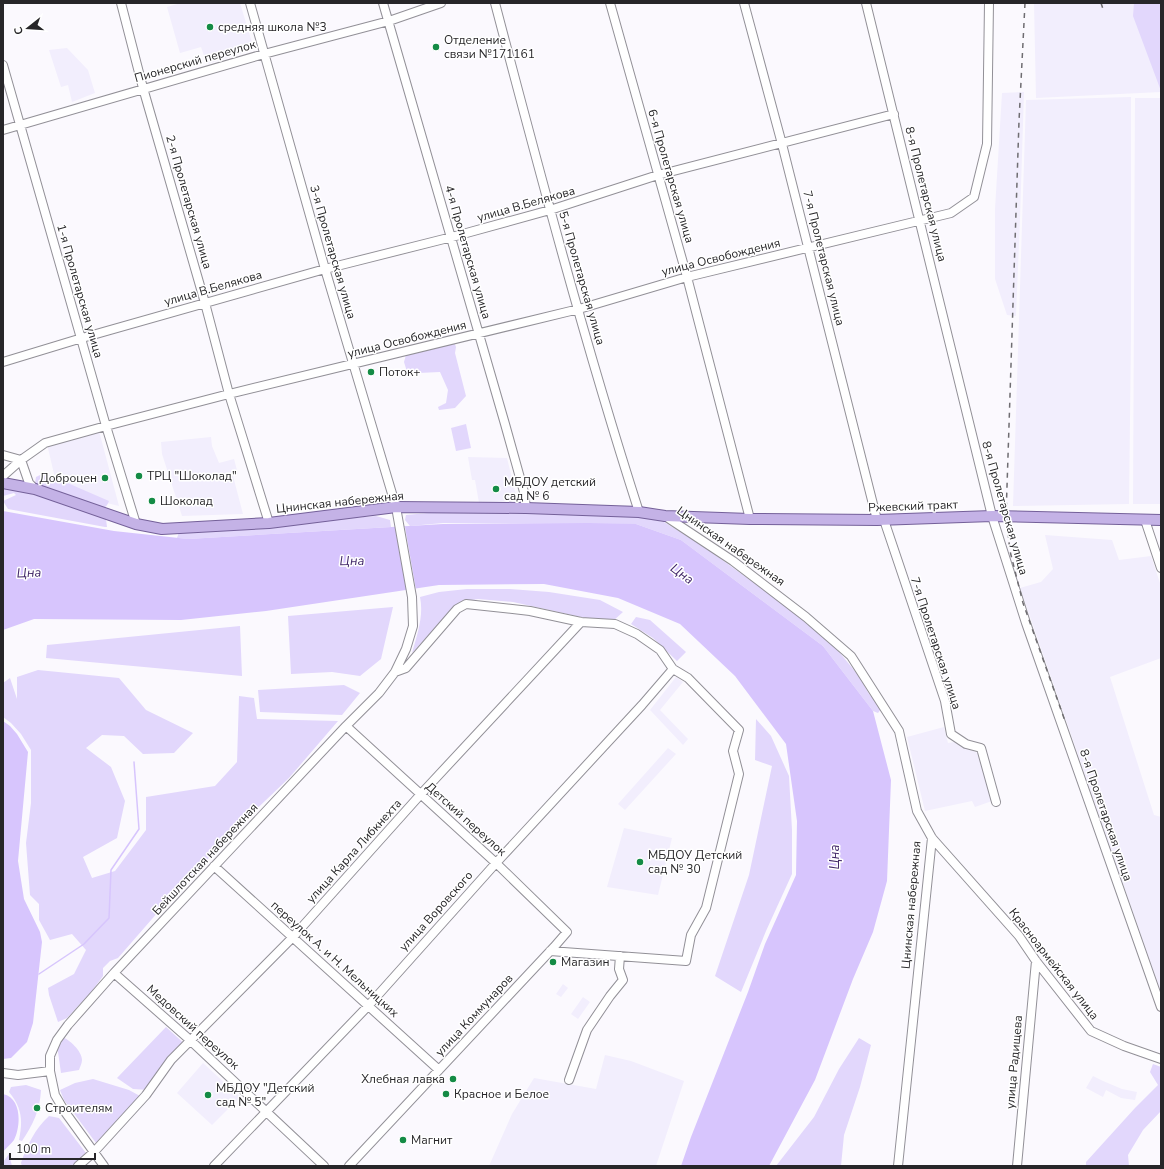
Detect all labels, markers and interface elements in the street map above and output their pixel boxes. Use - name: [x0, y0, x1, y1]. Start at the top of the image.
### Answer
- north arrow: [8, 8, 48, 48]
- place label: средняя школа №3: [218, 19, 327, 35]
- marker: средняя школа №3: [205, 22, 215, 32]
- text: С: [10, 25, 27, 37]
- place label: Отделение связи №171161: [444, 32, 535, 62]
- street label: Пионерский переулок: [132, 36, 258, 86]
- marker: Отделение связи №171161: [431, 42, 441, 52]
- street label: 6-я Пролетарская улица: [644, 107, 698, 245]
- street label: 8-я Пролетарская улица: [901, 125, 951, 263]
- street label: 2-я Пролетарская улица: [162, 133, 216, 271]
- street label: улица В.Белякова: [475, 182, 577, 226]
- street label: 3-я Пролетарская улица: [306, 183, 360, 321]
- street label: 4-я Пролетарская улица: [441, 183, 495, 321]
- street label: 7-я Пролетарская улица: [799, 189, 849, 327]
- street label: 5-я Пролетарская улица: [555, 209, 609, 347]
- street label: 1-я Пролетарская улица: [53, 222, 107, 360]
- street label: улица Освобождения: [660, 234, 782, 280]
- street label: улица В.Белякова: [162, 266, 264, 310]
- street label: улица Освобождения: [346, 316, 468, 362]
- place label: Поток+: [379, 364, 420, 380]
- marker: Поток+: [366, 367, 376, 377]
- street label: 8-я Пролетарская улица: [978, 439, 1032, 577]
- place label: ТРЦ "Шоколад": [147, 468, 237, 484]
- place label: Доброцен: [39, 470, 97, 486]
- marker: ТРЦ "Шоколад": [134, 471, 144, 481]
- marker: Доброцен: [100, 473, 110, 483]
- place label: МБДОУ детский сад № 6: [504, 474, 596, 504]
- marker: МБДОУ детский сад № 6: [491, 484, 501, 494]
- street label: Цнинская набережная: [275, 487, 405, 517]
- place label: Шоколад: [160, 493, 213, 509]
- marker: Шоколад: [147, 496, 157, 506]
- street label: Ржевский тракт: [868, 496, 959, 516]
- street label: Цнинская набережная: [674, 503, 788, 589]
- water label: Цна: [339, 552, 365, 570]
- water label: Цна: [667, 559, 697, 589]
- water label: Цна: [16, 564, 42, 582]
- street label: 7-я Пролетарская улица: [907, 575, 965, 711]
- street label: 8-я Пролетарская улица: [1076, 747, 1136, 883]
- street label: Детский переулок: [422, 779, 510, 860]
- street label: улица Карла Либкнехта: [303, 796, 405, 906]
- street label: Бейшлотская набережная: [149, 799, 261, 919]
- street label: Цнинская набережная: [897, 840, 925, 970]
- water label: Цна: [826, 845, 844, 869]
- place label: МБДОУ Детский сад № 30: [648, 847, 742, 877]
- marker: МБДОУ Детский сад № 30: [635, 857, 645, 867]
- street label: улица Воровского: [396, 867, 476, 955]
- street label: переулок А. и Н. Мельницких: [268, 897, 403, 1021]
- street label: Красноармейская улица: [1005, 905, 1103, 1023]
- place label: Магазин: [561, 954, 609, 970]
- marker: Магазин: [548, 957, 558, 967]
- street label: улица Коммунаров: [432, 970, 517, 1060]
- street label: Медовский переулок: [143, 981, 243, 1073]
- street label: улица Радищева: [1002, 1014, 1026, 1110]
- place label: Хлебная лавка: [361, 1071, 445, 1087]
- marker: Хлебная лавка: [448, 1074, 458, 1084]
- place label: МБДОУ "Детский сад № 5": [216, 1080, 314, 1110]
- place label: Красное и Белое: [454, 1086, 549, 1102]
- marker: Красное и Белое: [441, 1089, 451, 1099]
- marker: МБДОУ "Детский сад № 5": [203, 1090, 213, 1100]
- place label: Строителям: [45, 1100, 112, 1116]
- marker: Строителям: [32, 1103, 42, 1113]
- place label: Магнит: [411, 1132, 453, 1148]
- scale bar: [10, 1135, 95, 1161]
- marker: Магнит: [398, 1135, 408, 1145]
- text: 100 m: [16, 1141, 51, 1157]

